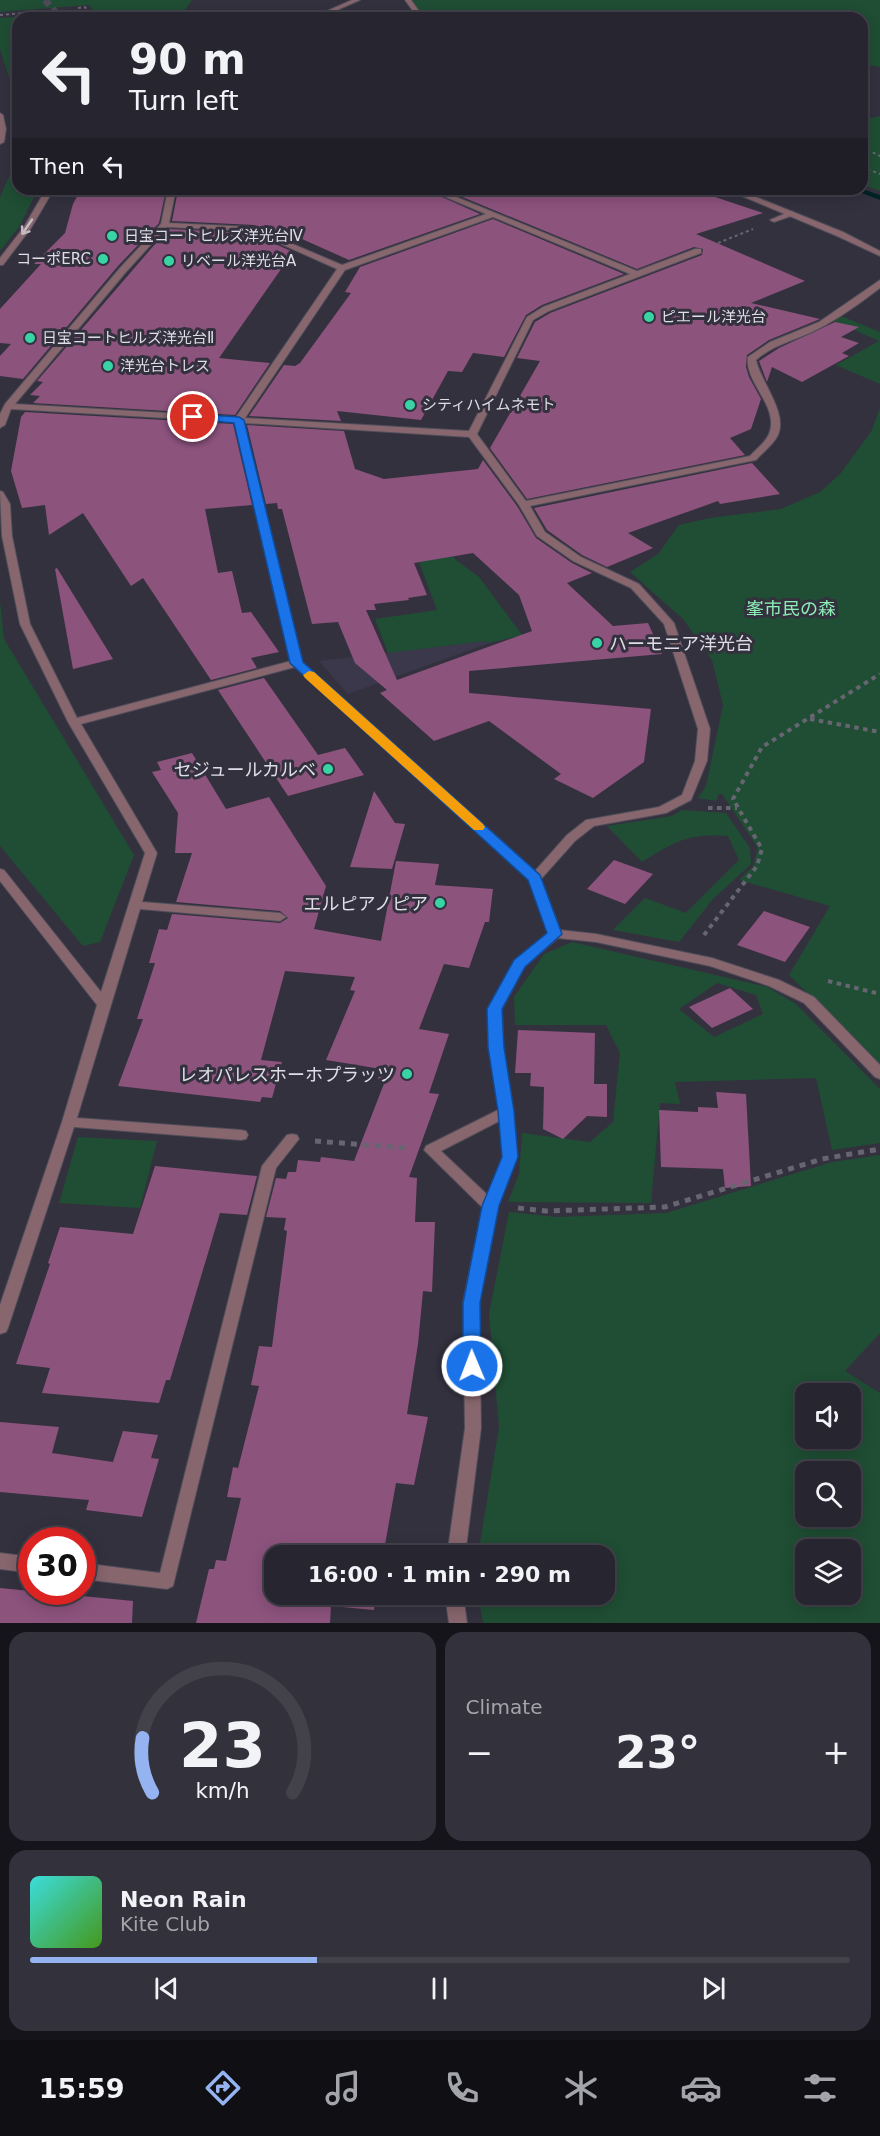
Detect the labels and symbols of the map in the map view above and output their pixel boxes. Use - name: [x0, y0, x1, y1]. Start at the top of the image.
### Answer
- one-way arrow: [21, 219, 33, 235]
- place label: 日宝コートヒルズ洋光台Ⅳ: [124, 227, 303, 245]
- marker: 日宝コートヒルズ洋光台Ⅳ: [105, 229, 119, 243]
- place label: コーポERC: [16, 250, 91, 268]
- marker: コーポERC: [96, 252, 110, 266]
- place label: リベール洋光台A: [181, 252, 297, 270]
- marker: リベール洋光台A: [162, 254, 176, 268]
- place label: ピエール洋光台: [661, 308, 766, 326]
- marker: ピエール洋光台: [642, 310, 656, 324]
- place label: 日宝コートヒルズ洋光台Ⅱ: [42, 329, 214, 347]
- marker: 日宝コートヒルズ洋光台Ⅱ: [23, 331, 37, 345]
- place label: 洋光台トレス: [120, 357, 210, 375]
- marker: 洋光台トレス: [101, 359, 115, 373]
- pin: [167, 391, 218, 442]
- place label: シティハイムネモト: [422, 396, 556, 414]
- marker: シティハイムネモト: [403, 398, 417, 412]
- park label: 峯市民の森: [746, 598, 836, 619]
- place label: ハーモニア洋光台: [609, 633, 753, 654]
- marker: ハーモニア洋光台: [590, 636, 604, 650]
- place label: セジュールカルベ: [174, 759, 316, 780]
- marker: セジュールカルベ: [321, 762, 335, 776]
- place label: エルピアノピア: [304, 893, 428, 914]
- marker: エルピアノピア: [433, 896, 447, 910]
- place label: レオパレスホーホプラッツ: [179, 1064, 395, 1085]
- marker: レオパレスホーホプラッツ: [400, 1067, 414, 1081]
- position arrow: [440, 1334, 504, 1398]
- speed limit sign: 30: [18, 1527, 96, 1605]

